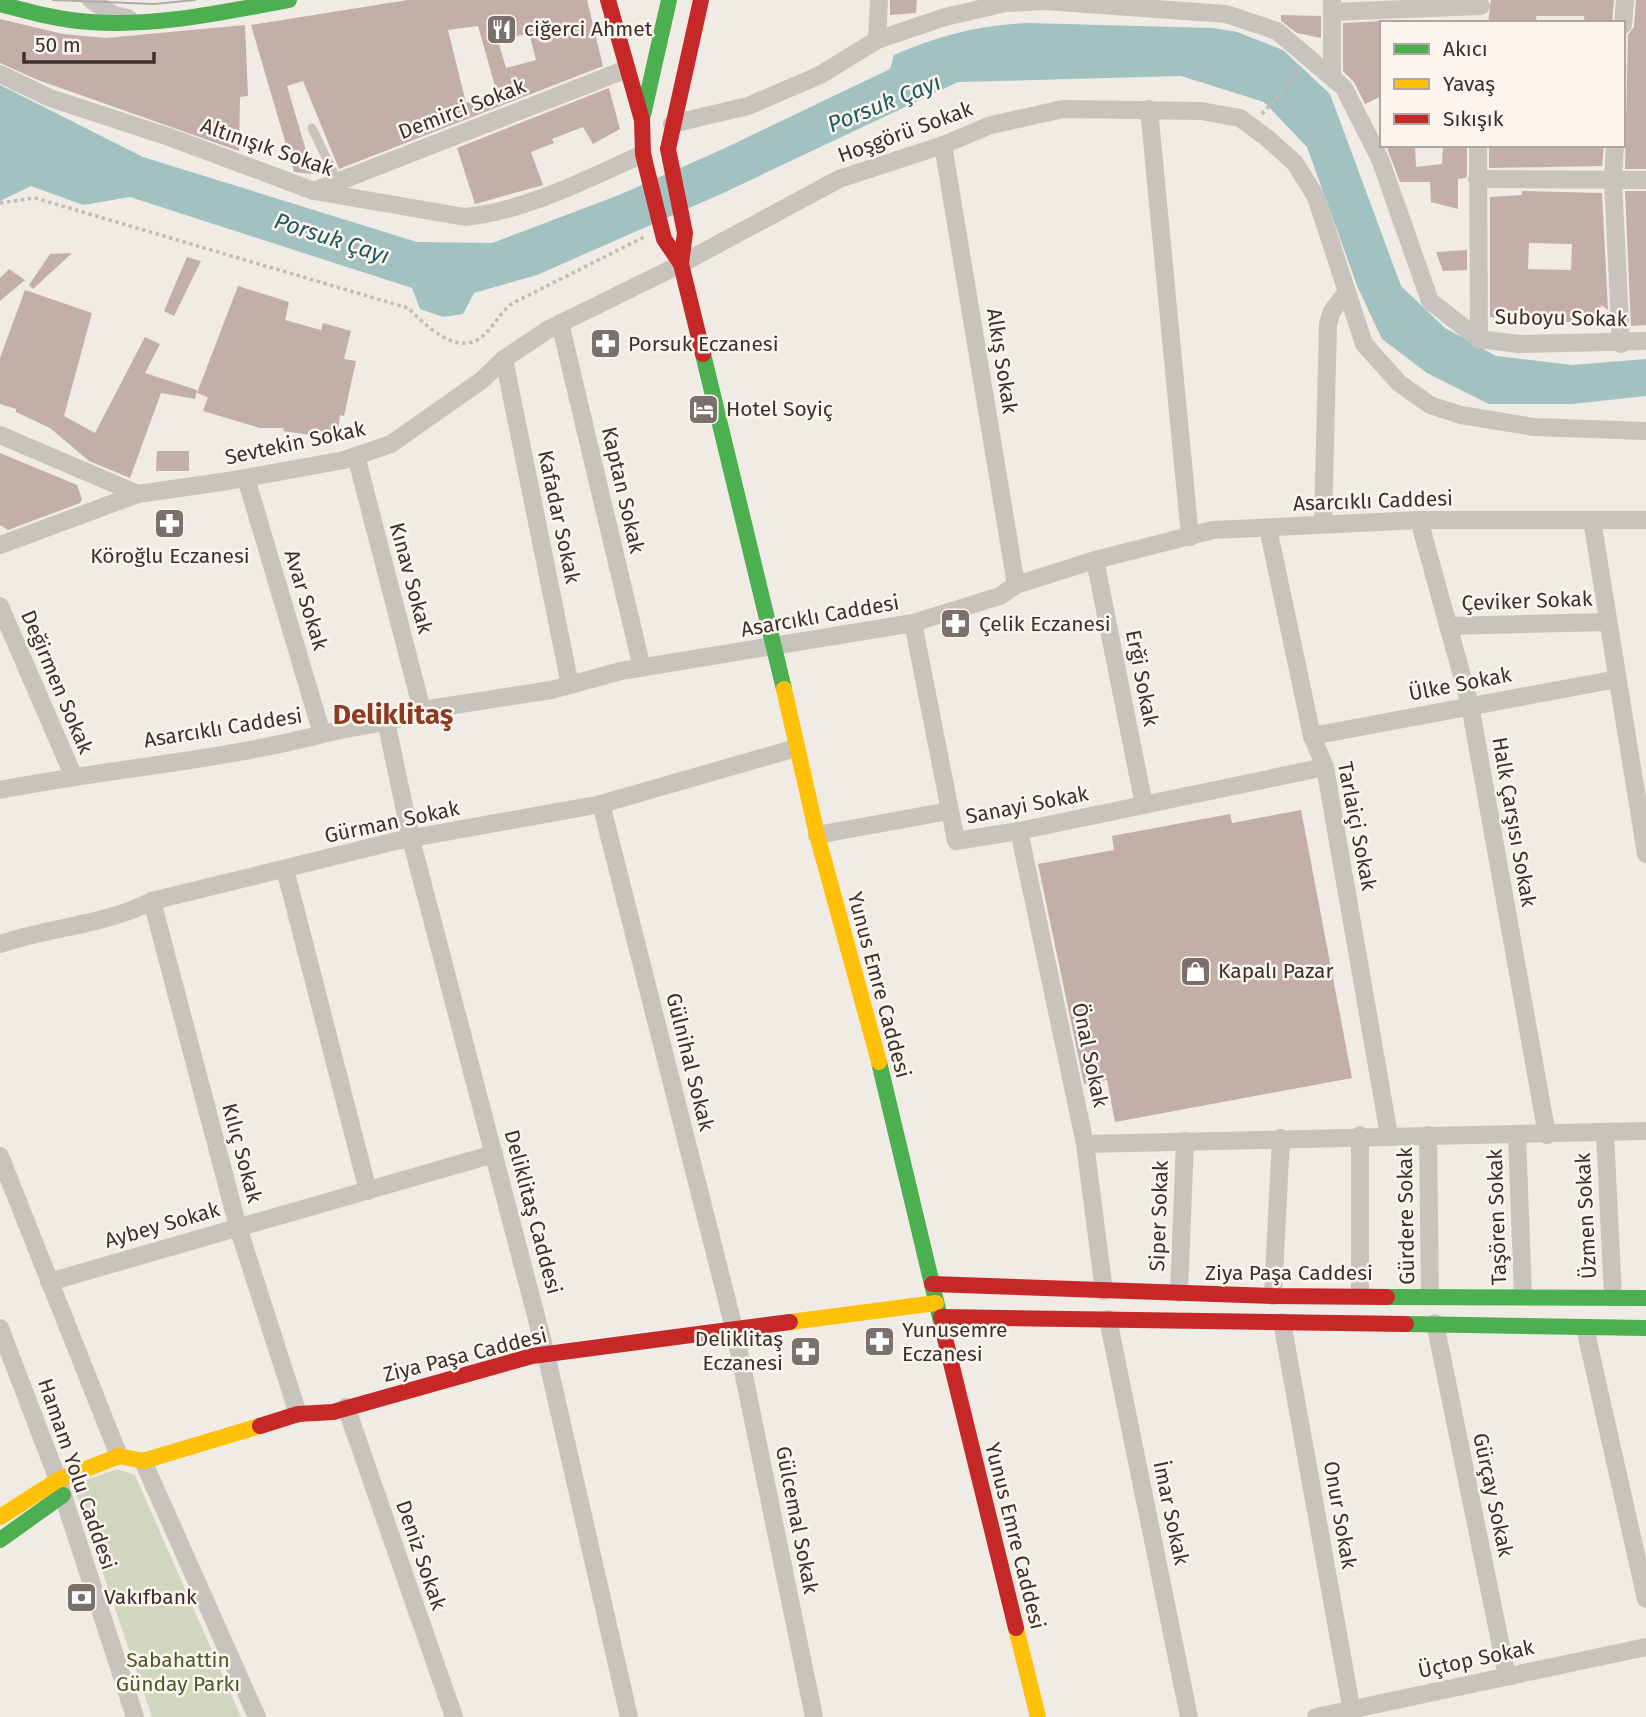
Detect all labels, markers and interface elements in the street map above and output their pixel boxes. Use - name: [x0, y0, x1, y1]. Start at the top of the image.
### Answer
- restaurant icon: ciğerci Ahmet: [484, 12, 518, 46]
- place label: ciğerci Ahmet: [524, 16, 653, 42]
- scale bar: [24, 21, 154, 65]
- legend: [1380, 21, 1625, 147]
- text: 50 m: [35, 32, 81, 58]
- text: Akıcı: [1443, 36, 1488, 62]
- water label: Porsuk Çayı: [823, 68, 945, 138]
- text: Yavaş: [1443, 71, 1495, 97]
- street label: Demirci Sokak: [395, 73, 530, 145]
- street label: Hoşgörü Sokak: [834, 96, 976, 168]
- text: Sıkışık: [1443, 106, 1504, 132]
- street label: Altınışık Sokak: [197, 112, 337, 182]
- water label: Porsuk Çayı: [271, 206, 393, 270]
- street label: Suboyu Sokak: [1494, 304, 1628, 332]
- street label: Alkış Sokak: [981, 306, 1023, 416]
- pharmacy icon: Porsuk Eczanesi: [588, 327, 622, 361]
- place label: Porsuk Eczanesi: [628, 331, 779, 357]
- hotel icon: Hotel Soyiç: [686, 392, 720, 426]
- place label: Hotel Soyiç: [726, 396, 833, 422]
- street label: Sevtekin Sokak: [222, 415, 368, 471]
- street label: Kaptan Sokak: [596, 424, 650, 556]
- street label: Kafadar Sokak: [532, 448, 586, 586]
- street label: Asarcıklı Caddesi: [1293, 485, 1453, 517]
- pharmacy icon: Köroğlu Eczanesi: [153, 507, 187, 541]
- street label: Kınav Sokak: [384, 520, 438, 637]
- place label: Köroğlu Eczanesi: [90, 543, 250, 569]
- street label: Avar Sokak: [278, 547, 334, 653]
- street label: Çeviker Sokak: [1461, 586, 1593, 616]
- street label: Asarcıklı Caddesi: [739, 589, 901, 643]
- street label: Değirmen Sokak: [15, 606, 99, 758]
- pharmacy icon: Çelik Eczanesi: [939, 607, 973, 641]
- place label: Çelik Eczanesi: [979, 611, 1111, 637]
- street label: Erği Sokak: [1120, 628, 1164, 729]
- street label: Ülke Sokak: [1406, 661, 1514, 707]
- district label: Deliklitaş: [333, 698, 453, 731]
- street label: Asarcıklı Caddesi: [142, 703, 304, 753]
- street label: Halk Çarşısı Sokak: [1486, 735, 1542, 909]
- street label: Tarlaiçi Sokak: [1332, 759, 1382, 893]
- street label: Sanayi Sokak: [963, 780, 1091, 830]
- street label: Gürman Sokak: [322, 795, 462, 849]
- street label: Yunus Emre Caddesi: [842, 889, 916, 1081]
- shop icon: Kapalı Pazar: [1178, 954, 1212, 988]
- place label: Kapalı Pazar: [1218, 958, 1334, 984]
- street label: Gülnihal Sokak: [660, 990, 720, 1134]
- street label: Önal Sokak: [1066, 1000, 1114, 1110]
- street label: Kılıç Sokak: [216, 1100, 268, 1206]
- street label: Deliklitaş Caddesi: [499, 1127, 567, 1297]
- street label: Gürdere Sokak: [1392, 1147, 1420, 1285]
- street label: Taşören Sokak: [1482, 1148, 1512, 1286]
- street label: Üzmen Sokak: [1570, 1152, 1602, 1280]
- street label: Siper Sokak: [1144, 1160, 1174, 1272]
- street label: Aybey Sokak: [101, 1196, 223, 1254]
- street label: Ziya Paşa Caddesi: [1205, 1260, 1373, 1286]
- place label: Yunusemre Eczanesi: [902, 1317, 1007, 1367]
- street label: Ziya Paşa Caddesi: [380, 1322, 550, 1388]
- pharmacy icon: Yunusemre Eczanesi: [862, 1325, 896, 1359]
- place label: Deliklitaş Eczanesi: [695, 1326, 783, 1376]
- pharmacy icon: Deliklitaş Eczanesi: [789, 1334, 823, 1368]
- street label: Hamam Yolu Caddesi: [32, 1375, 122, 1573]
- street label: Gürçay Sokak: [1467, 1431, 1519, 1560]
- street label: Yunus Emre Caddesi: [979, 1440, 1051, 1632]
- street label: Gülcemal Sokak: [770, 1444, 824, 1596]
- street label: İmar Sokak: [1147, 1459, 1195, 1568]
- street label: Onur Sokak: [1318, 1459, 1362, 1571]
- street label: Deniz Sokak: [390, 1497, 452, 1613]
- bank icon: Vakıfbank: [64, 1580, 98, 1614]
- place label: Vakıfbank: [104, 1584, 197, 1610]
- street label: Üçtop Sokak: [1416, 1634, 1537, 1684]
- park label: Sabahattin Günday Parkı: [116, 1647, 240, 1697]

